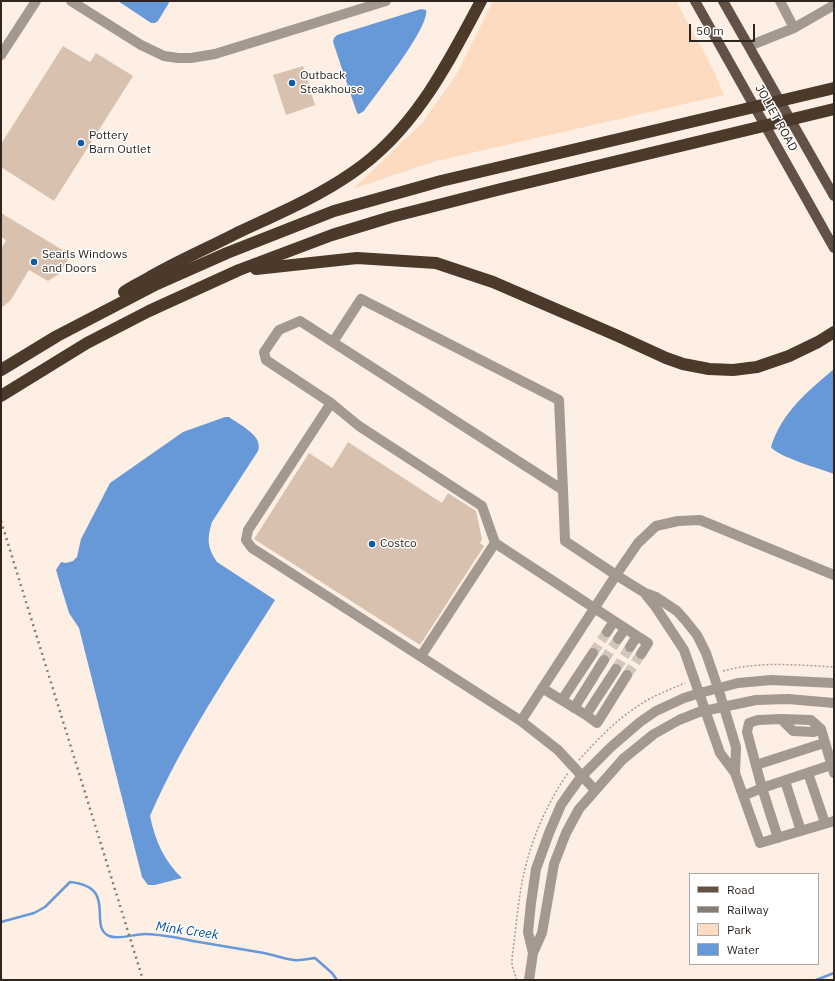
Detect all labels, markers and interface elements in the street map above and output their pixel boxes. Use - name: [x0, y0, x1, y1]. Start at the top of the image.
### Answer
- scale bar: [691, 16, 757, 42]
- text: 50 m: [696, 23, 724, 38]
- place label: Outback Steakhouse: [300, 69, 363, 97]
- marker: Outback Steakhouse: [287, 78, 297, 88]
- street label: JOLIET ROAD: [752, 82, 800, 154]
- place label: Pottery Barn Outlet: [89, 129, 151, 157]
- marker: Pottery Barn Outlet: [76, 138, 86, 148]
- place label: Searls Windows and Doors: [42, 248, 127, 276]
- marker: Searls Windows and Doors: [29, 257, 39, 267]
- place label: Costco: [380, 537, 417, 551]
- marker: Costco: [367, 539, 377, 549]
- legend: [689, 873, 819, 965]
- text: Road: [727, 882, 755, 897]
- text: Railway: [727, 902, 769, 917]
- water label: Mink Creek: [155, 919, 219, 943]
- text: Park: [727, 922, 751, 937]
- text: Water: [727, 942, 759, 957]

